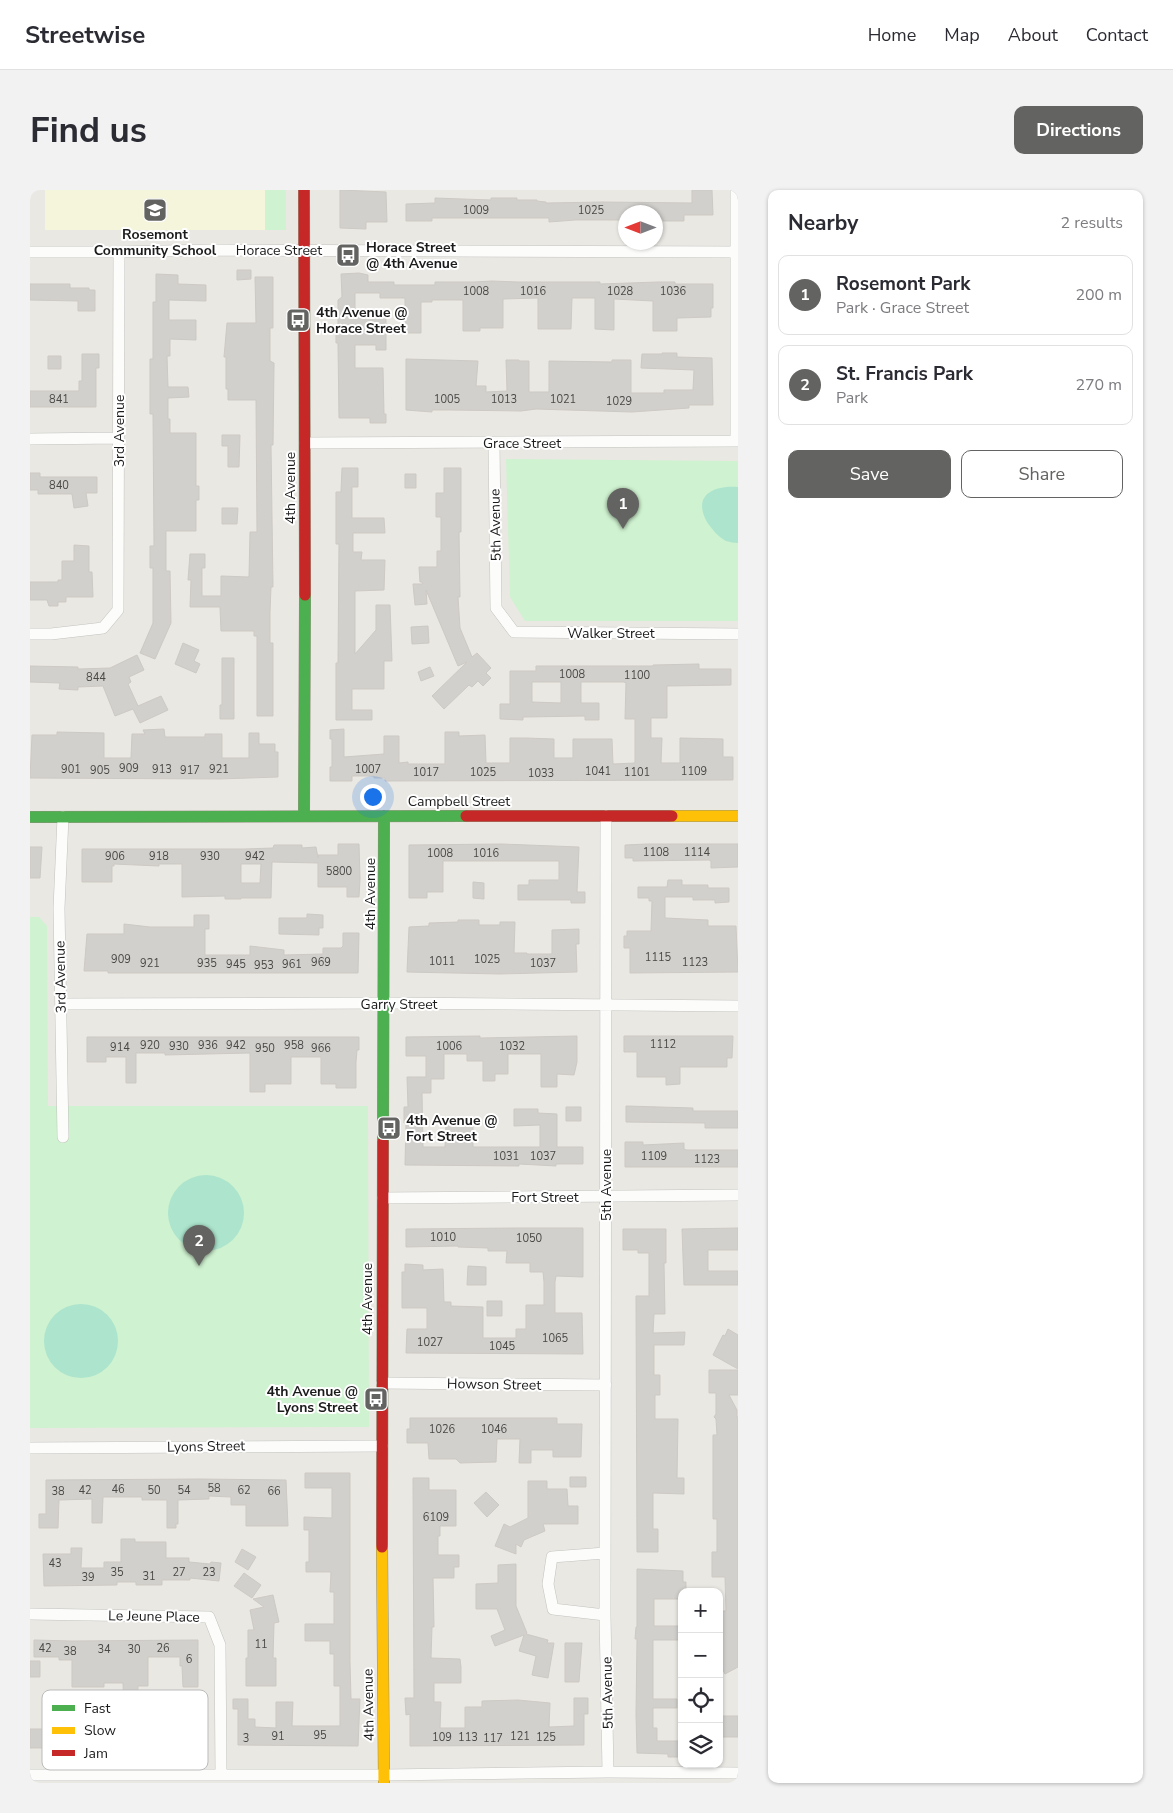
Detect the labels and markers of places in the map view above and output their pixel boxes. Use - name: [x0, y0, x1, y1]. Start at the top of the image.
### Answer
- school or university icon: Rosemont Community School: [142, 197, 168, 223]
- place label: Rosemont Community School: [94, 225, 217, 260]
- place label: Horace Street @ 4th Avenue: [366, 238, 458, 273]
- bus stop icon: Horace Street @ 4th Avenue: [335, 242, 361, 268]
- place label: 4th Avenue @ Horace Street: [316, 303, 408, 338]
- bus stop icon: 4th Avenue @ Horace Street: [285, 307, 311, 333]
- pin: 1: [607, 488, 639, 529]
- place label: 4th Avenue @ Fort Street: [406, 1111, 498, 1146]
- bus stop icon: 4th Avenue @ Fort Street: [376, 1115, 402, 1141]
- pin: 2: [183, 1225, 215, 1266]
- place label: 4th Avenue @ Lyons Street: [266, 1382, 359, 1417]
- bus stop icon: 4th Avenue @ Lyons Street: [363, 1386, 389, 1412]

